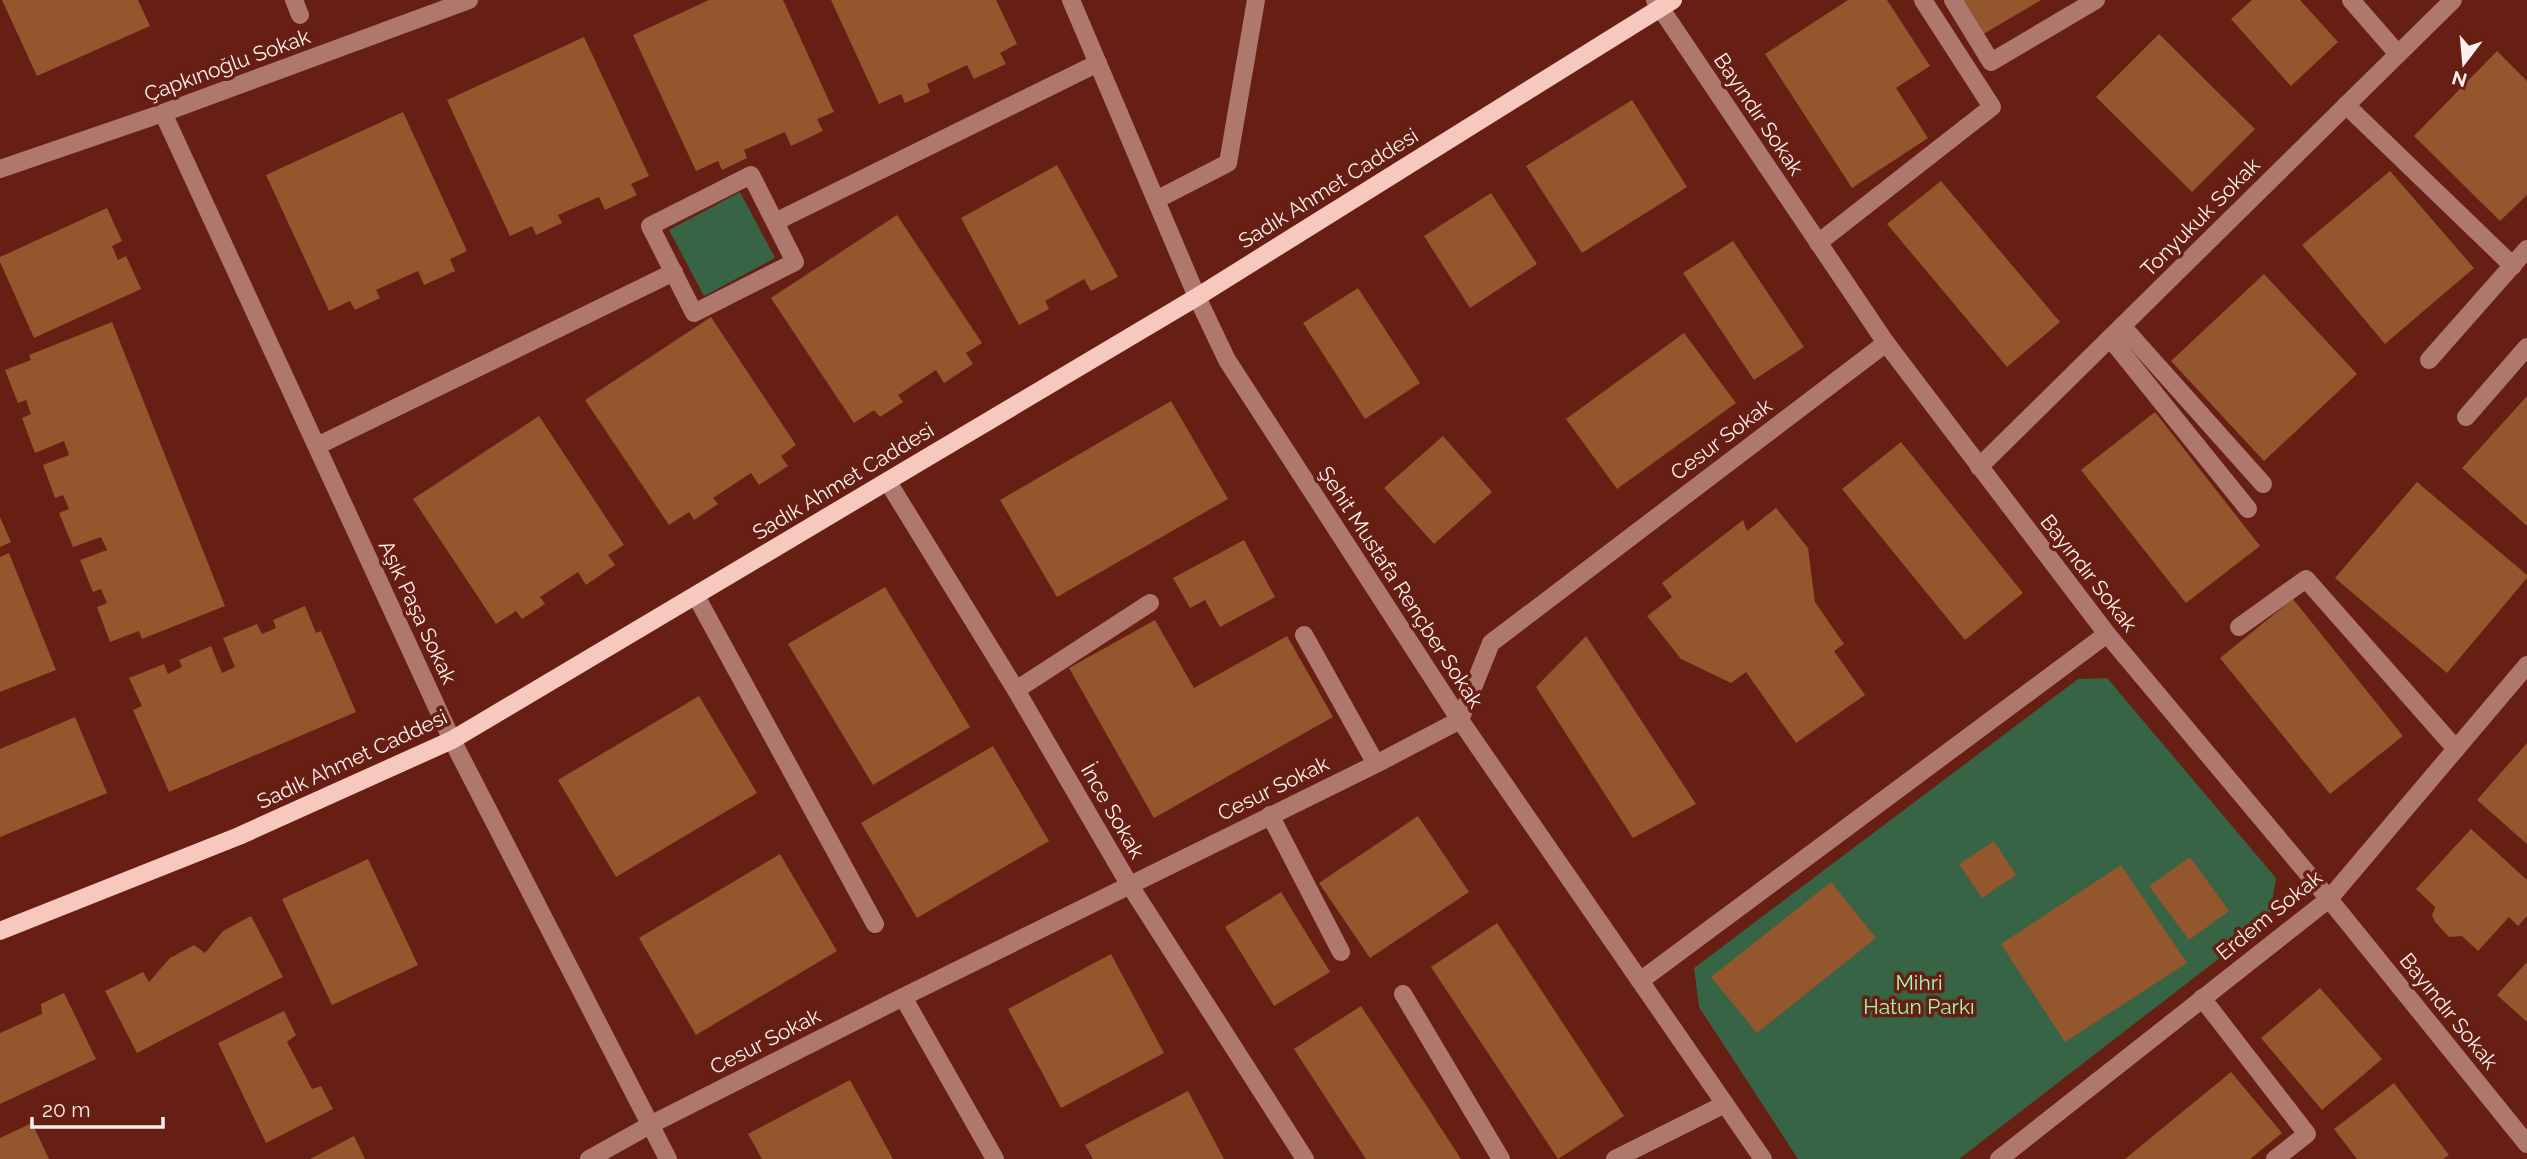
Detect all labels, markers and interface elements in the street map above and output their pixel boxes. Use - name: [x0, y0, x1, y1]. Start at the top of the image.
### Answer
- street label: Çapkınoğlu Sokak: [141, 23, 313, 107]
- north arrow: [2429, 28, 2499, 98]
- street label: Bayındır Sokak: [1709, 48, 1809, 180]
- text: N: [2449, 67, 2469, 92]
- street label: Sadık Ahmet Caddesi: [1234, 123, 1422, 253]
- street label: Tonyukuk Sokak: [2135, 152, 2265, 282]
- street label: Cesur Sokak: [1665, 393, 1777, 485]
- street label: Sadık Ahmet Caddesi: [748, 417, 938, 545]
- street label: Şehit Mustafa Rençber Sokak: [1313, 461, 1489, 713]
- street label: Bayındır Sokak: [2035, 509, 2143, 637]
- street label: Aşık Paşa Sokak: [374, 536, 462, 688]
- street label: Sadık Ahmet Caddesi: [253, 704, 451, 814]
- street label: Cesur Sokak: [1213, 750, 1333, 826]
- street label: İnce Sokak: [1076, 759, 1150, 863]
- street label: Erdem Sokak: [2211, 865, 2327, 965]
- street label: Bayındır Sokak: [2395, 948, 2503, 1074]
- park label: Mihri Hatun Parkı: [1863, 970, 1975, 1019]
- street label: Cesur Sokak: [706, 1003, 824, 1079]
- scale bar: [32, 1086, 163, 1130]
- text: 20 m: [42, 1097, 90, 1122]

